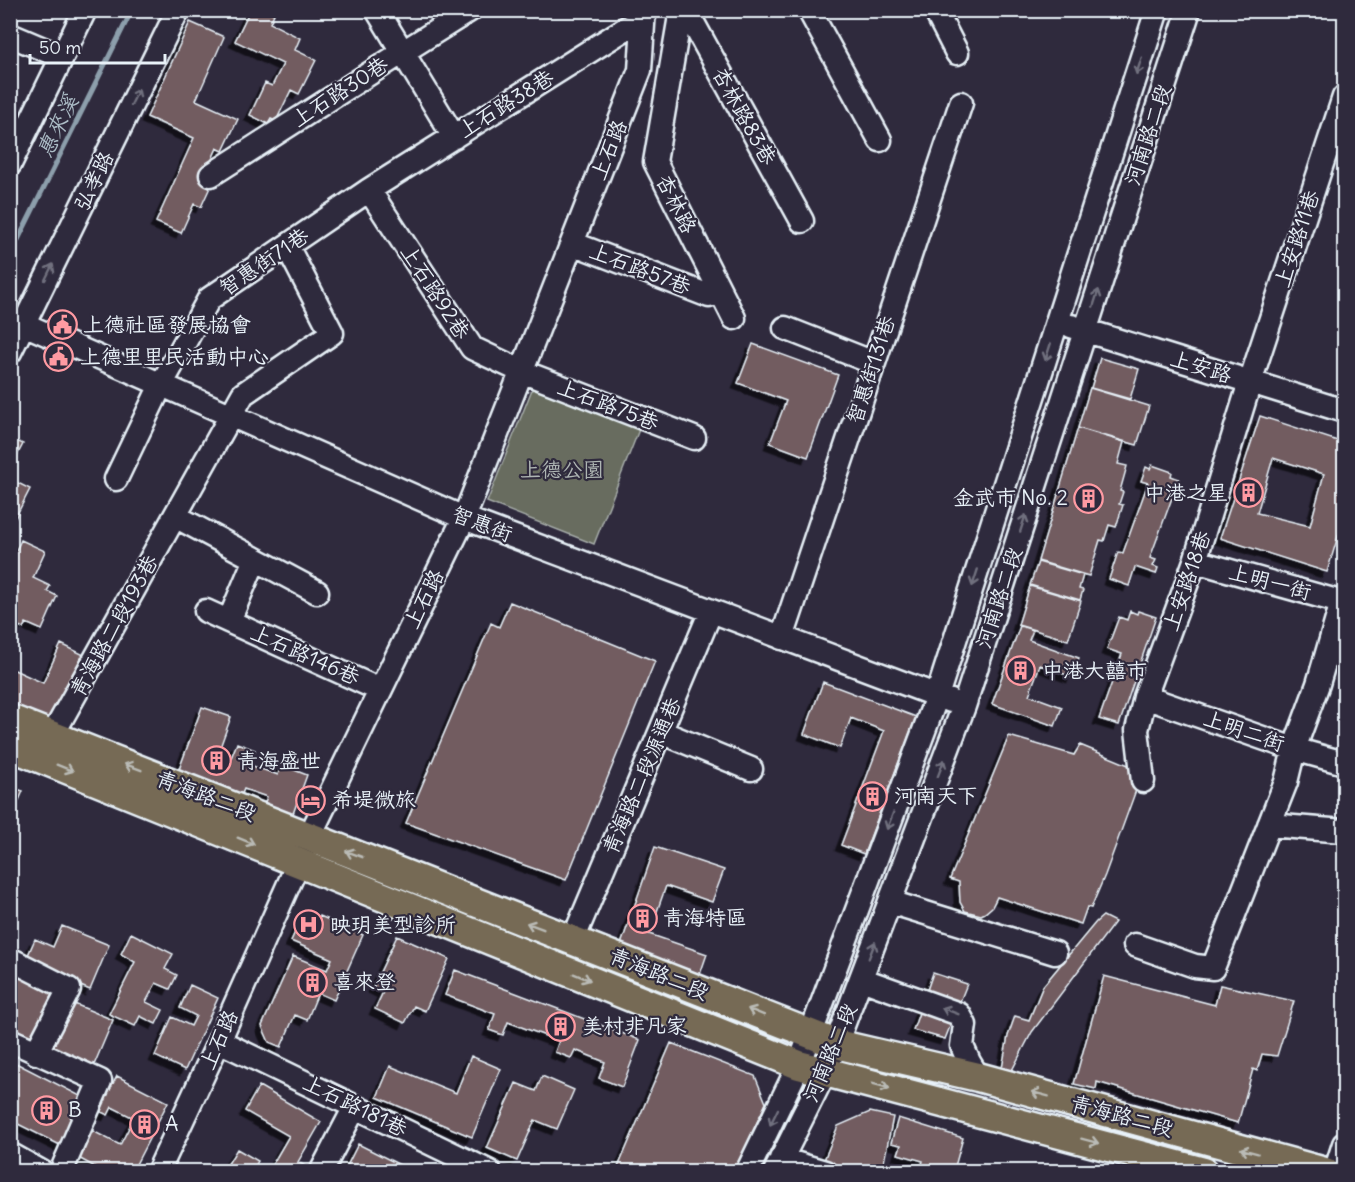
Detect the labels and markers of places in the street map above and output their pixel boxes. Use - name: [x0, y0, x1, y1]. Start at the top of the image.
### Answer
- public building icon: 上德社區發展協會: [46, 309, 78, 341]
- place label: 上德社區發展協會: [83, 311, 251, 338]
- public building icon: 上德里里民活動中心: [43, 341, 75, 373]
- place label: 上德里里民活動中心: [80, 343, 269, 370]
- building icon: 中港之星: [1233, 477, 1265, 509]
- place label: 中港之星: [1144, 479, 1228, 506]
- building icon: 金武市 No. 2: [1073, 482, 1105, 514]
- place label: 金武市 No. 2: [953, 484, 1068, 511]
- building icon: 中港大囍市: [1005, 655, 1037, 687]
- place label: 中港大囍市: [1042, 657, 1147, 684]
- building icon: 青海盛世: [200, 745, 232, 777]
- place label: 青海盛世: [237, 747, 321, 774]
- building icon: 河南天下: [857, 780, 889, 812]
- place label: 河南天下: [894, 782, 978, 809]
- hotel icon: 希堤微旅: [295, 784, 327, 816]
- place label: 希堤微旅: [332, 786, 416, 813]
- building icon: 青海特區: [626, 902, 658, 934]
- place label: 青海特區: [663, 904, 747, 931]
- hospital icon: 映玥美型診所: [293, 909, 325, 941]
- place label: 映玥美型診所: [330, 911, 456, 938]
- building icon: 喜來登: [296, 966, 328, 998]
- place label: 喜來登: [333, 968, 396, 995]
- building icon: 美村非凡家: [545, 1010, 577, 1042]
- place label: 美村非凡家: [582, 1012, 687, 1039]
- building icon: B: [31, 1094, 63, 1126]
- place label: B: [68, 1096, 82, 1123]
- building icon: A: [128, 1108, 160, 1140]
- place label: A: [165, 1110, 178, 1137]

